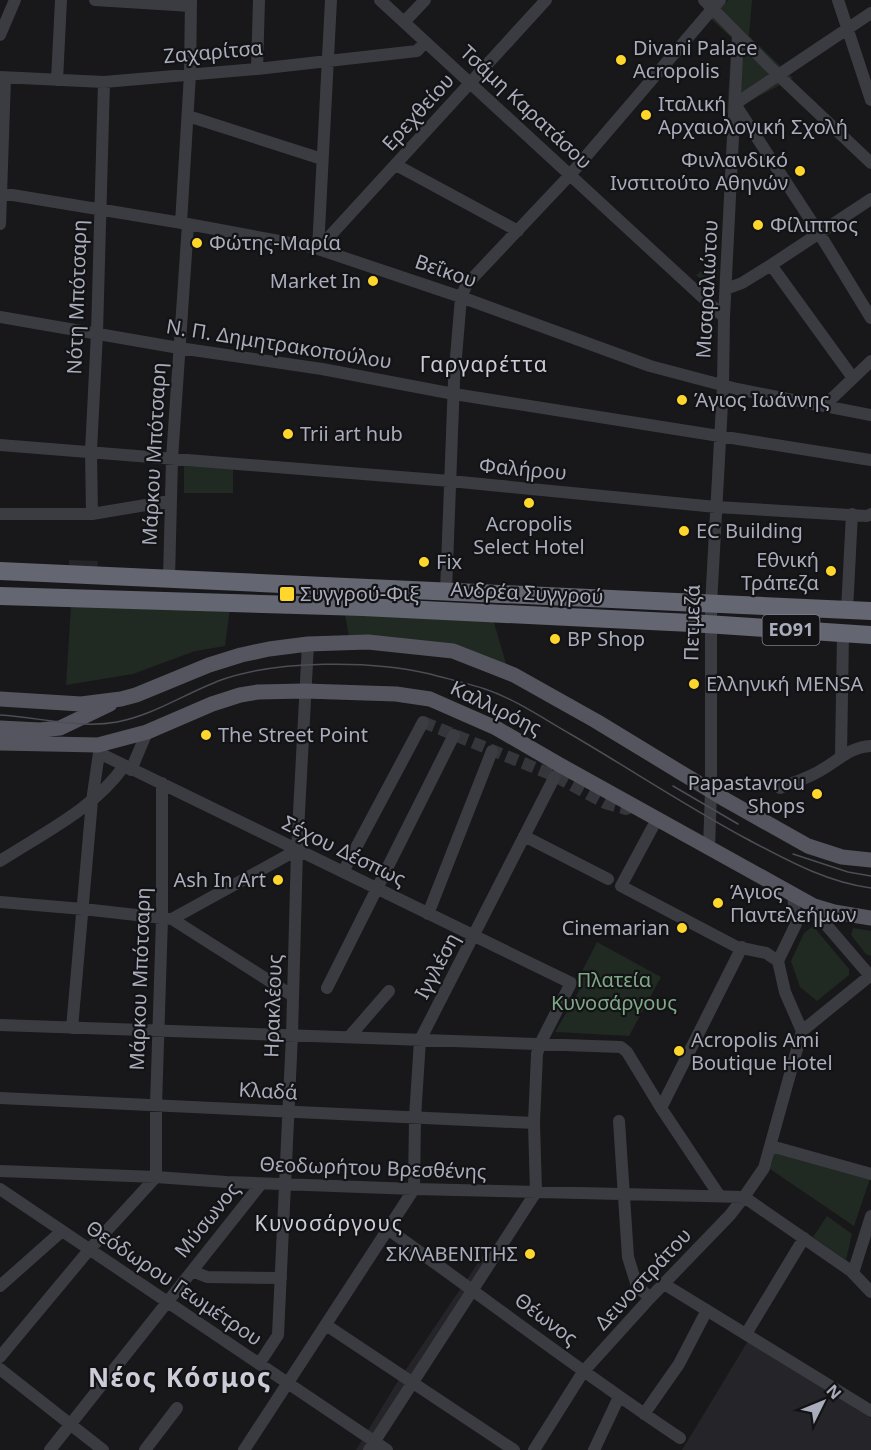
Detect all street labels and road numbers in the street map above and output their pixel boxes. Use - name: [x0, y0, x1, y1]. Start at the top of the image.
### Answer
- street label: Ζαχαρίτσα: [162, 34, 264, 69]
- street label: Τσάμη Καρατάσου: [455, 39, 598, 175]
- street label: Ερεχθείου: [376, 67, 460, 156]
- street label: Νότη Μπότσαρη: [60, 219, 93, 375]
- street label: Μισαραλιώτου: [689, 219, 724, 359]
- street label: Βεΐκου: [412, 247, 481, 294]
- street label: Ν. Π. Δημητρακοπούλου: [164, 312, 394, 375]
- street label: Μάρκου Μπότσαρη: [135, 362, 172, 546]
- street label: Φαλήρου: [478, 451, 568, 486]
- street label: Ανδρέα Συγγρού: [450, 575, 604, 610]
- street label: Πετμεζά: [677, 584, 706, 661]
- road number: ΕΟ91: [762, 615, 820, 645]
- street label: Καλλιρόης: [446, 674, 547, 741]
- street label: Σέχου Δέσπως: [278, 809, 411, 892]
- street label: Μάρκου Μπότσαρη: [123, 887, 156, 1071]
- street label: Ιγγλέση: [408, 928, 465, 1004]
- street label: Ηρακλέους: [257, 954, 288, 1058]
- street label: Κλαδά: [238, 1075, 299, 1106]
- street label: Θεοδωρήτου Βρεσθένης: [259, 1150, 487, 1185]
- street label: Μύσωνος: [168, 1176, 245, 1263]
- street label: Θεόδωρου Γεωμέτρου: [81, 1213, 268, 1352]
- street label: Δεινοστράτου: [588, 1222, 697, 1336]
- street label: Θέωνος: [509, 1286, 584, 1351]

